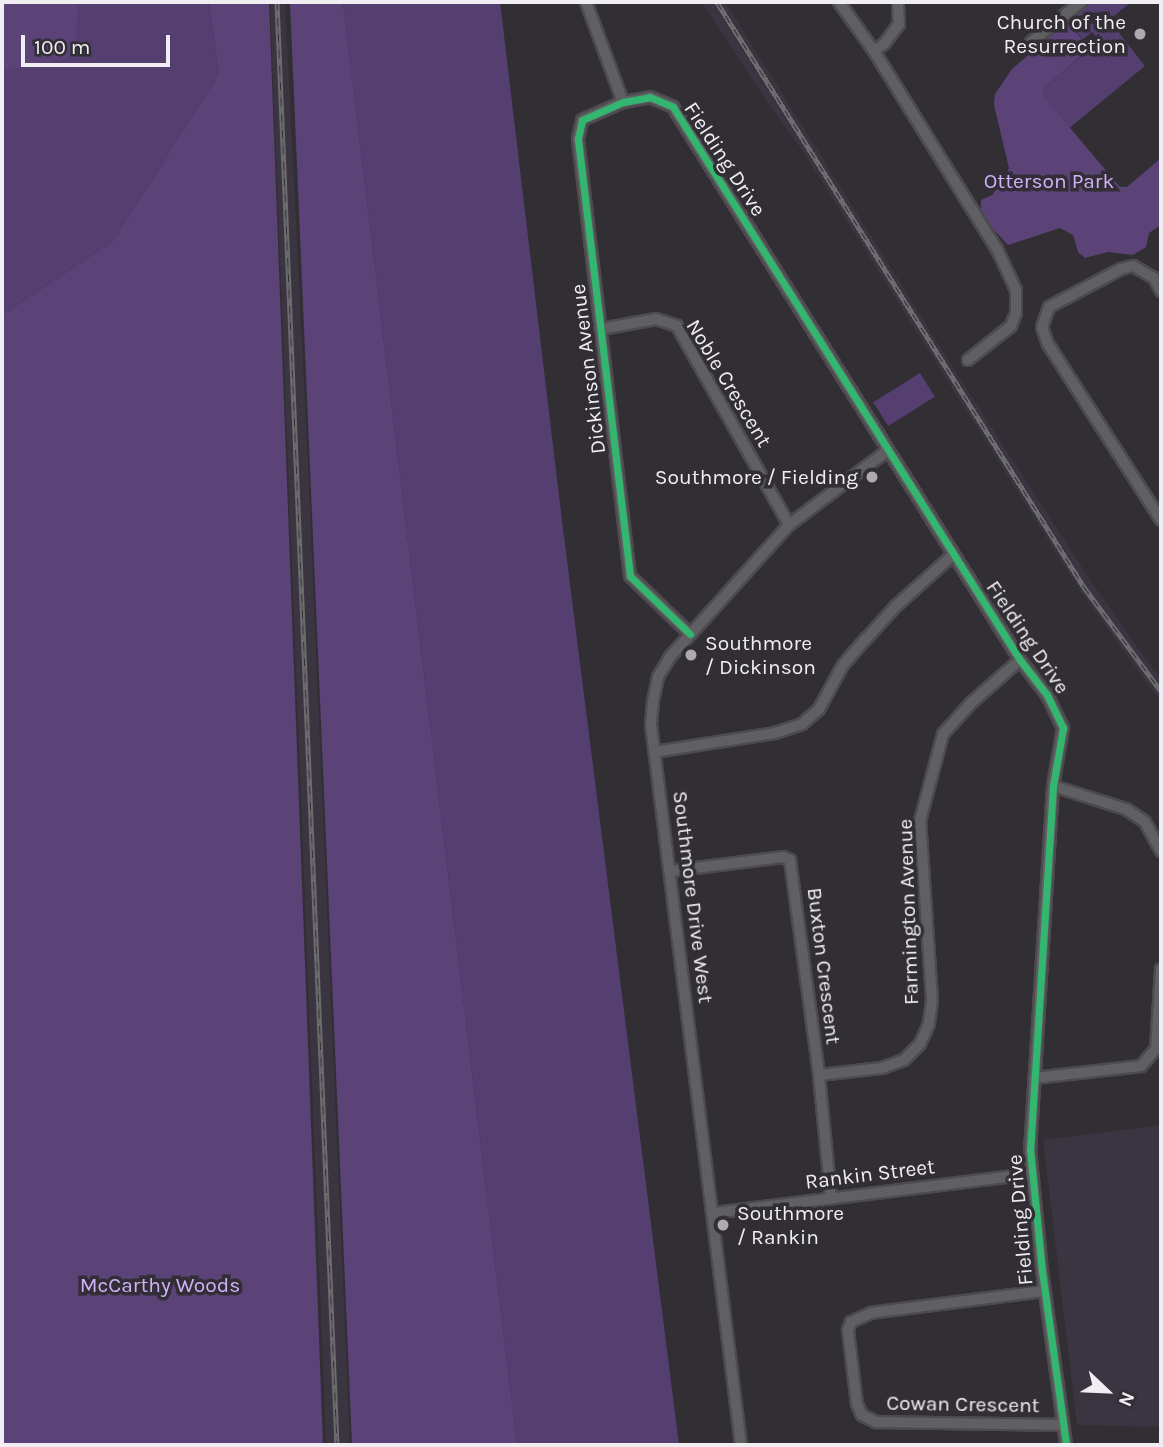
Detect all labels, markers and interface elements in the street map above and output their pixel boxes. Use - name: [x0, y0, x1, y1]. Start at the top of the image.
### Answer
- place label: Church of the Resurrection: [997, 9, 1126, 59]
- scale bar: [24, 21, 173, 65]
- marker: Church of the Resurrection: [1132, 26, 1148, 42]
- text: 100 m: [34, 35, 91, 59]
- street label: Fielding Drive: [679, 97, 771, 221]
- park label: Otterson Park: [984, 168, 1114, 194]
- street label: Dickinson Avenue: [565, 283, 611, 455]
- street label: Noble Crescent: [681, 315, 777, 451]
- place label: Southmore / Fielding: [655, 464, 858, 490]
- marker: Southmore / Fielding: [864, 469, 880, 485]
- street label: Fielding Drive: [981, 576, 1075, 698]
- place label: Southmore / Dickinson: [705, 630, 816, 680]
- marker: Southmore / Dickinson: [683, 647, 699, 663]
- street label: Southmore Drive West: [667, 789, 719, 1005]
- street label: Farmington Avenue: [892, 819, 924, 1005]
- street label: Buxton Crescent: [802, 886, 846, 1046]
- street label: Rankin Street: [804, 1154, 936, 1194]
- street label: Fielding Drive: [1002, 1154, 1038, 1286]
- place label: Southmore / Rankin: [737, 1200, 844, 1250]
- marker: Southmore / Rankin: [715, 1217, 731, 1233]
- park label: McCarthy Woods: [80, 1272, 240, 1298]
- north arrow: [1072, 1356, 1142, 1426]
- text: N: [1114, 1389, 1139, 1410]
- street label: Cowan Crescent: [886, 1390, 1040, 1418]

